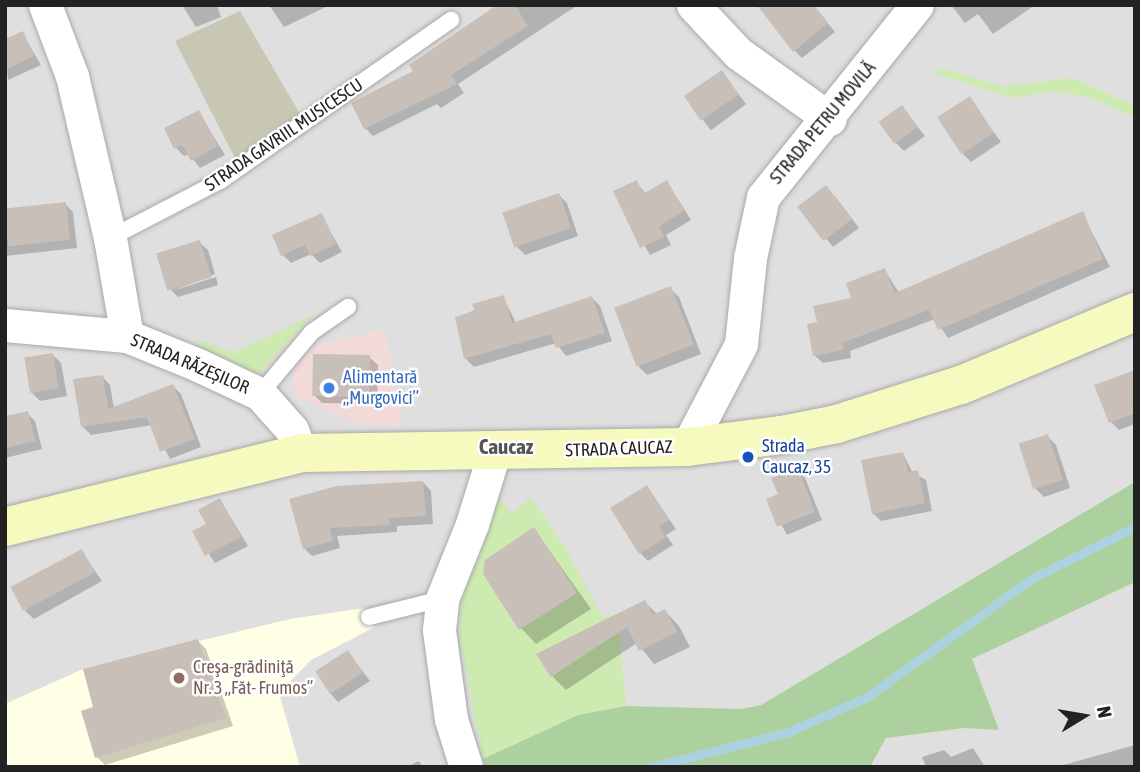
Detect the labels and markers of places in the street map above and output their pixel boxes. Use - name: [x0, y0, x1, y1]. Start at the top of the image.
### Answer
- place label: Alimentară „Murgovici”: [343, 367, 419, 410]
- marker: Alimentară „Murgovici”: [321, 380, 337, 396]
- place label: Strada Caucaz, 35: [762, 436, 831, 478]
- marker: Strada Caucaz, 35: [740, 449, 756, 465]
- place label: Creşa-grădiniţă Nr. 3 „Făt- Frumos”: [193, 657, 313, 700]
- marker: Creşa-grădiniţă Nr. 3 „Făt- Frumos”: [171, 670, 187, 686]

